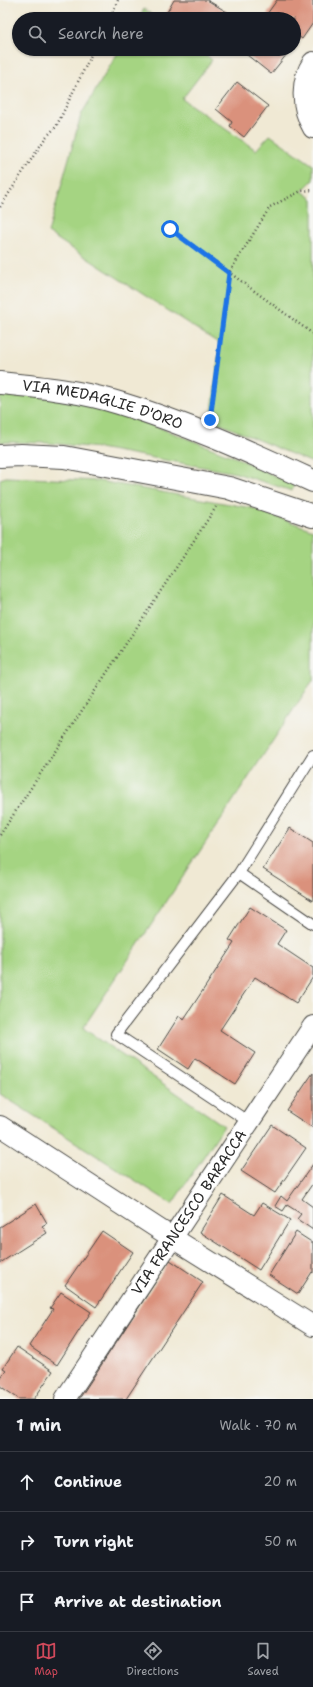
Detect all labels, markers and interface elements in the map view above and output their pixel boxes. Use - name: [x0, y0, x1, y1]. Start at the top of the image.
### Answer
- search box: [12, 12, 301, 56]
- icon: search: [26, 23, 48, 45]
- text: Search here: [58, 24, 144, 44]
- route start: [161, 220, 179, 238]
- street label: VIA MEDAGLIE D'ORO: [21, 375, 186, 434]
- route end: [201, 411, 219, 429]
- street label: VIA FRANCESCO BARACCA: [127, 1126, 251, 1299]
- text: 1 min: [16, 1414, 61, 1436]
- text: Walk · 70 m: [220, 1417, 297, 1434]
- icon: ahead: [16, 1471, 38, 1493]
- text: Continue: [54, 1472, 122, 1492]
- text: 20 m: [264, 1473, 297, 1490]
- icon: right: [16, 1531, 38, 1553]
- text: Turn right: [54, 1532, 134, 1552]
- text: 50 m: [264, 1533, 297, 1550]
- icon: arrive: [16, 1591, 38, 1613]
- text: Arrive at destination: [54, 1592, 222, 1612]
- tab: Map: [34, 1640, 58, 1679]
- tab: Directions: [126, 1640, 179, 1679]
- tab: Saved: [247, 1640, 279, 1679]

